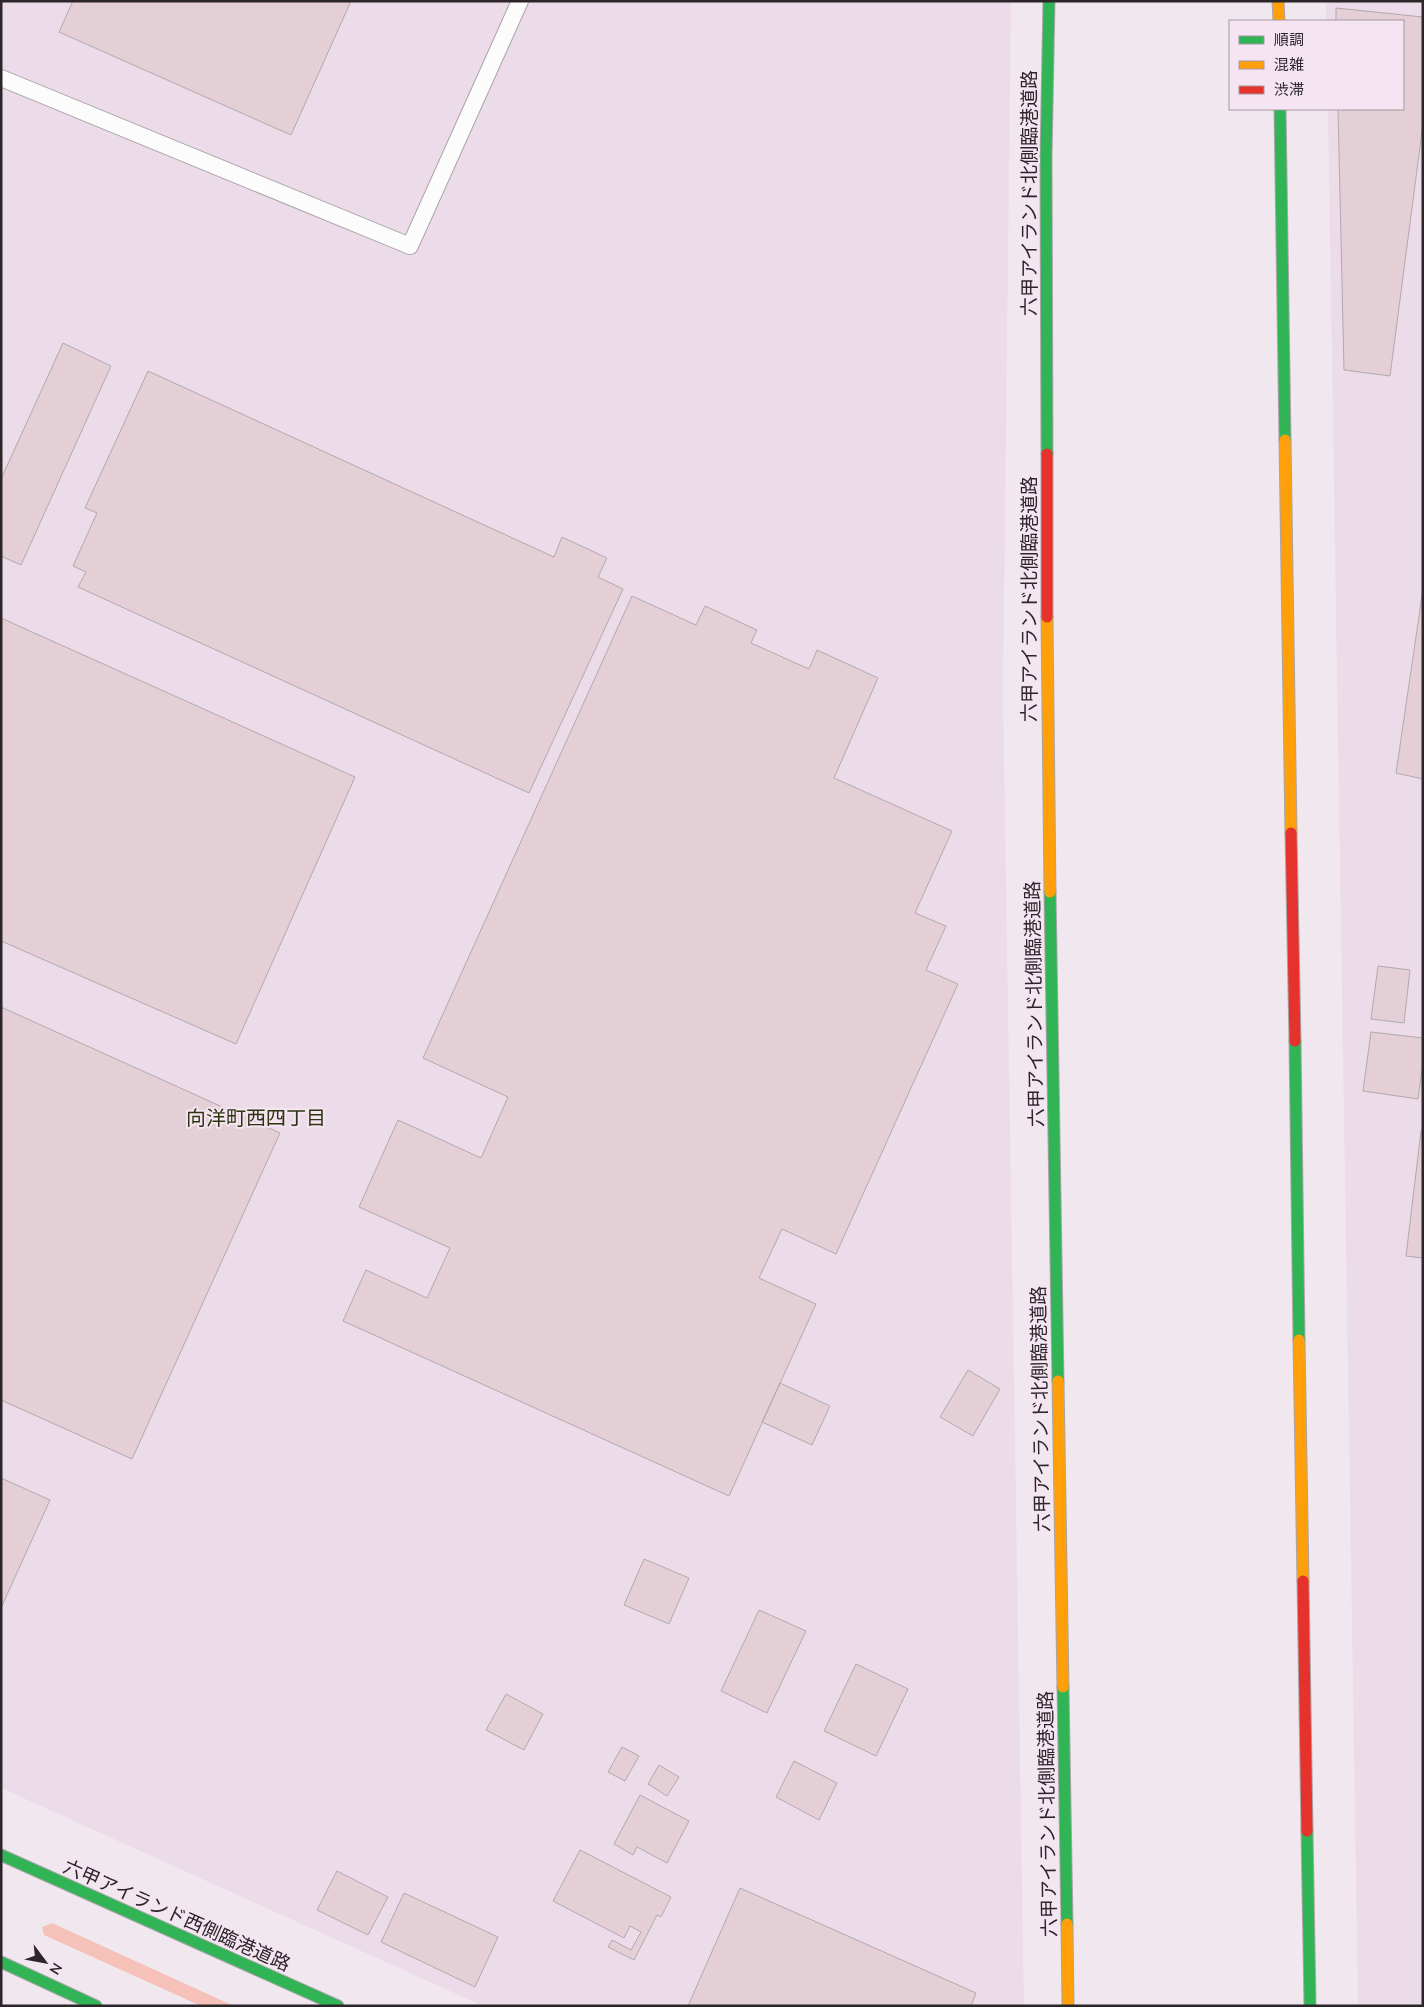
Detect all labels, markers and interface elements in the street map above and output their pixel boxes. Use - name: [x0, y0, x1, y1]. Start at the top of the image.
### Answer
- legend: [1229, 20, 1404, 110]
- text: 順調: [1274, 30, 1304, 49]
- text: 混雑: [1274, 55, 1304, 74]
- street label: 六甲アイランド北側臨港道路: [1017, 70, 1041, 316]
- text: 渋滞: [1274, 80, 1304, 99]
- street label: 六甲アイランド北側臨港道路: [1017, 476, 1041, 722]
- street label: 六甲アイランド北側臨港道路: [1020, 881, 1048, 1127]
- district label: 向洋町西四丁目: [186, 1105, 326, 1130]
- street label: 六甲アイランド北側臨港道路: [1026, 1286, 1054, 1532]
- street label: 六甲アイランド北側臨港道路: [1033, 1691, 1061, 1937]
- street label: 六甲アイランド西側臨港道路: [60, 1854, 294, 1976]
- north arrow: [20, 1937, 70, 1987]
- text: N: [46, 1960, 66, 1978]

